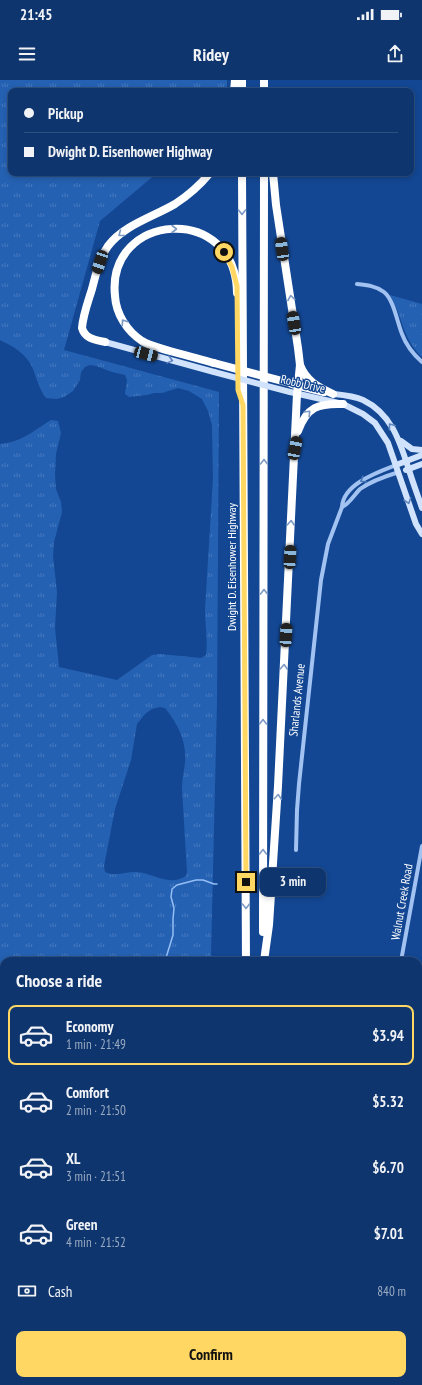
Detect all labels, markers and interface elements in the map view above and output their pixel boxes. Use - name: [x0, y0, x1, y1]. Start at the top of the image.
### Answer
- text: 21:45: [20, 5, 52, 24]
- icon: menu: [16, 43, 38, 65]
- text: Ridey: [193, 43, 229, 66]
- icon: share: [384, 43, 406, 65]
- text: Pickup: [48, 104, 83, 123]
- text: Dwight D. Eisenhower Highway: [48, 142, 212, 161]
- one-way arrow: [238, 209, 246, 215]
- one-way arrow: [171, 225, 177, 233]
- one-way arrow: [118, 229, 125, 236]
- car: [274, 236, 290, 262]
- route start: [215, 243, 233, 261]
- car: [91, 249, 109, 275]
- one-way arrow: [287, 295, 295, 301]
- car: [286, 310, 302, 336]
- one-way arrow: [121, 319, 129, 326]
- car: [133, 345, 159, 363]
- one-way arrow: [166, 355, 173, 364]
- street label: Robb Drive: [279, 371, 327, 396]
- one-way arrow: [303, 410, 311, 418]
- one-way arrow: [388, 423, 396, 430]
- car: [287, 435, 303, 461]
- one-way arrow: [260, 459, 268, 465]
- one-way arrow: [360, 475, 367, 483]
- one-way arrow: [404, 498, 412, 505]
- street label: Dwight D. Eisenhower Highway: [224, 502, 239, 631]
- one-way arrow: [287, 520, 296, 526]
- car: [283, 545, 297, 569]
- one-way arrow: [260, 589, 268, 595]
- car: [279, 623, 293, 647]
- street label: Sharlands Avenue: [285, 663, 308, 737]
- one-way arrow: [280, 664, 289, 670]
- one-way arrow: [259, 719, 267, 725]
- one-way arrow: [273, 794, 282, 800]
- one-way arrow: [259, 849, 267, 855]
- street label: Walnut Creek Road: [387, 862, 416, 941]
- callout: 3 min: [260, 868, 326, 896]
- route end: [237, 873, 255, 891]
- text: 3 min: [280, 873, 306, 890]
- one-way arrow: [242, 903, 250, 909]
- text: Choose a ride: [16, 969, 102, 992]
- icon: car: [18, 1017, 54, 1053]
- text: Economy: [66, 1017, 114, 1036]
- text: $3.94: [372, 1026, 404, 1045]
- text: 1 min · 21:49: [66, 1036, 126, 1053]
- icon: car: [18, 1083, 54, 1119]
- text: Comfort: [66, 1083, 109, 1102]
- text: $5.32: [372, 1092, 404, 1111]
- text: 2 min · 21:50: [66, 1102, 126, 1119]
- icon: car: [18, 1149, 54, 1185]
- text: XL: [66, 1149, 80, 1168]
- text: $6.70: [372, 1158, 404, 1177]
- text: 3 min · 21:51: [66, 1168, 126, 1185]
- icon: car: [18, 1215, 54, 1251]
- text: Green: [66, 1215, 98, 1234]
- text: $7.01: [374, 1224, 404, 1243]
- text: 4 min · 21:52: [66, 1234, 126, 1251]
- icon: cash: [16, 1280, 38, 1302]
- text: Cash: [48, 1282, 72, 1301]
- text: 840 m: [377, 1283, 406, 1300]
- button: Confirm: [16, 1331, 406, 1377]

